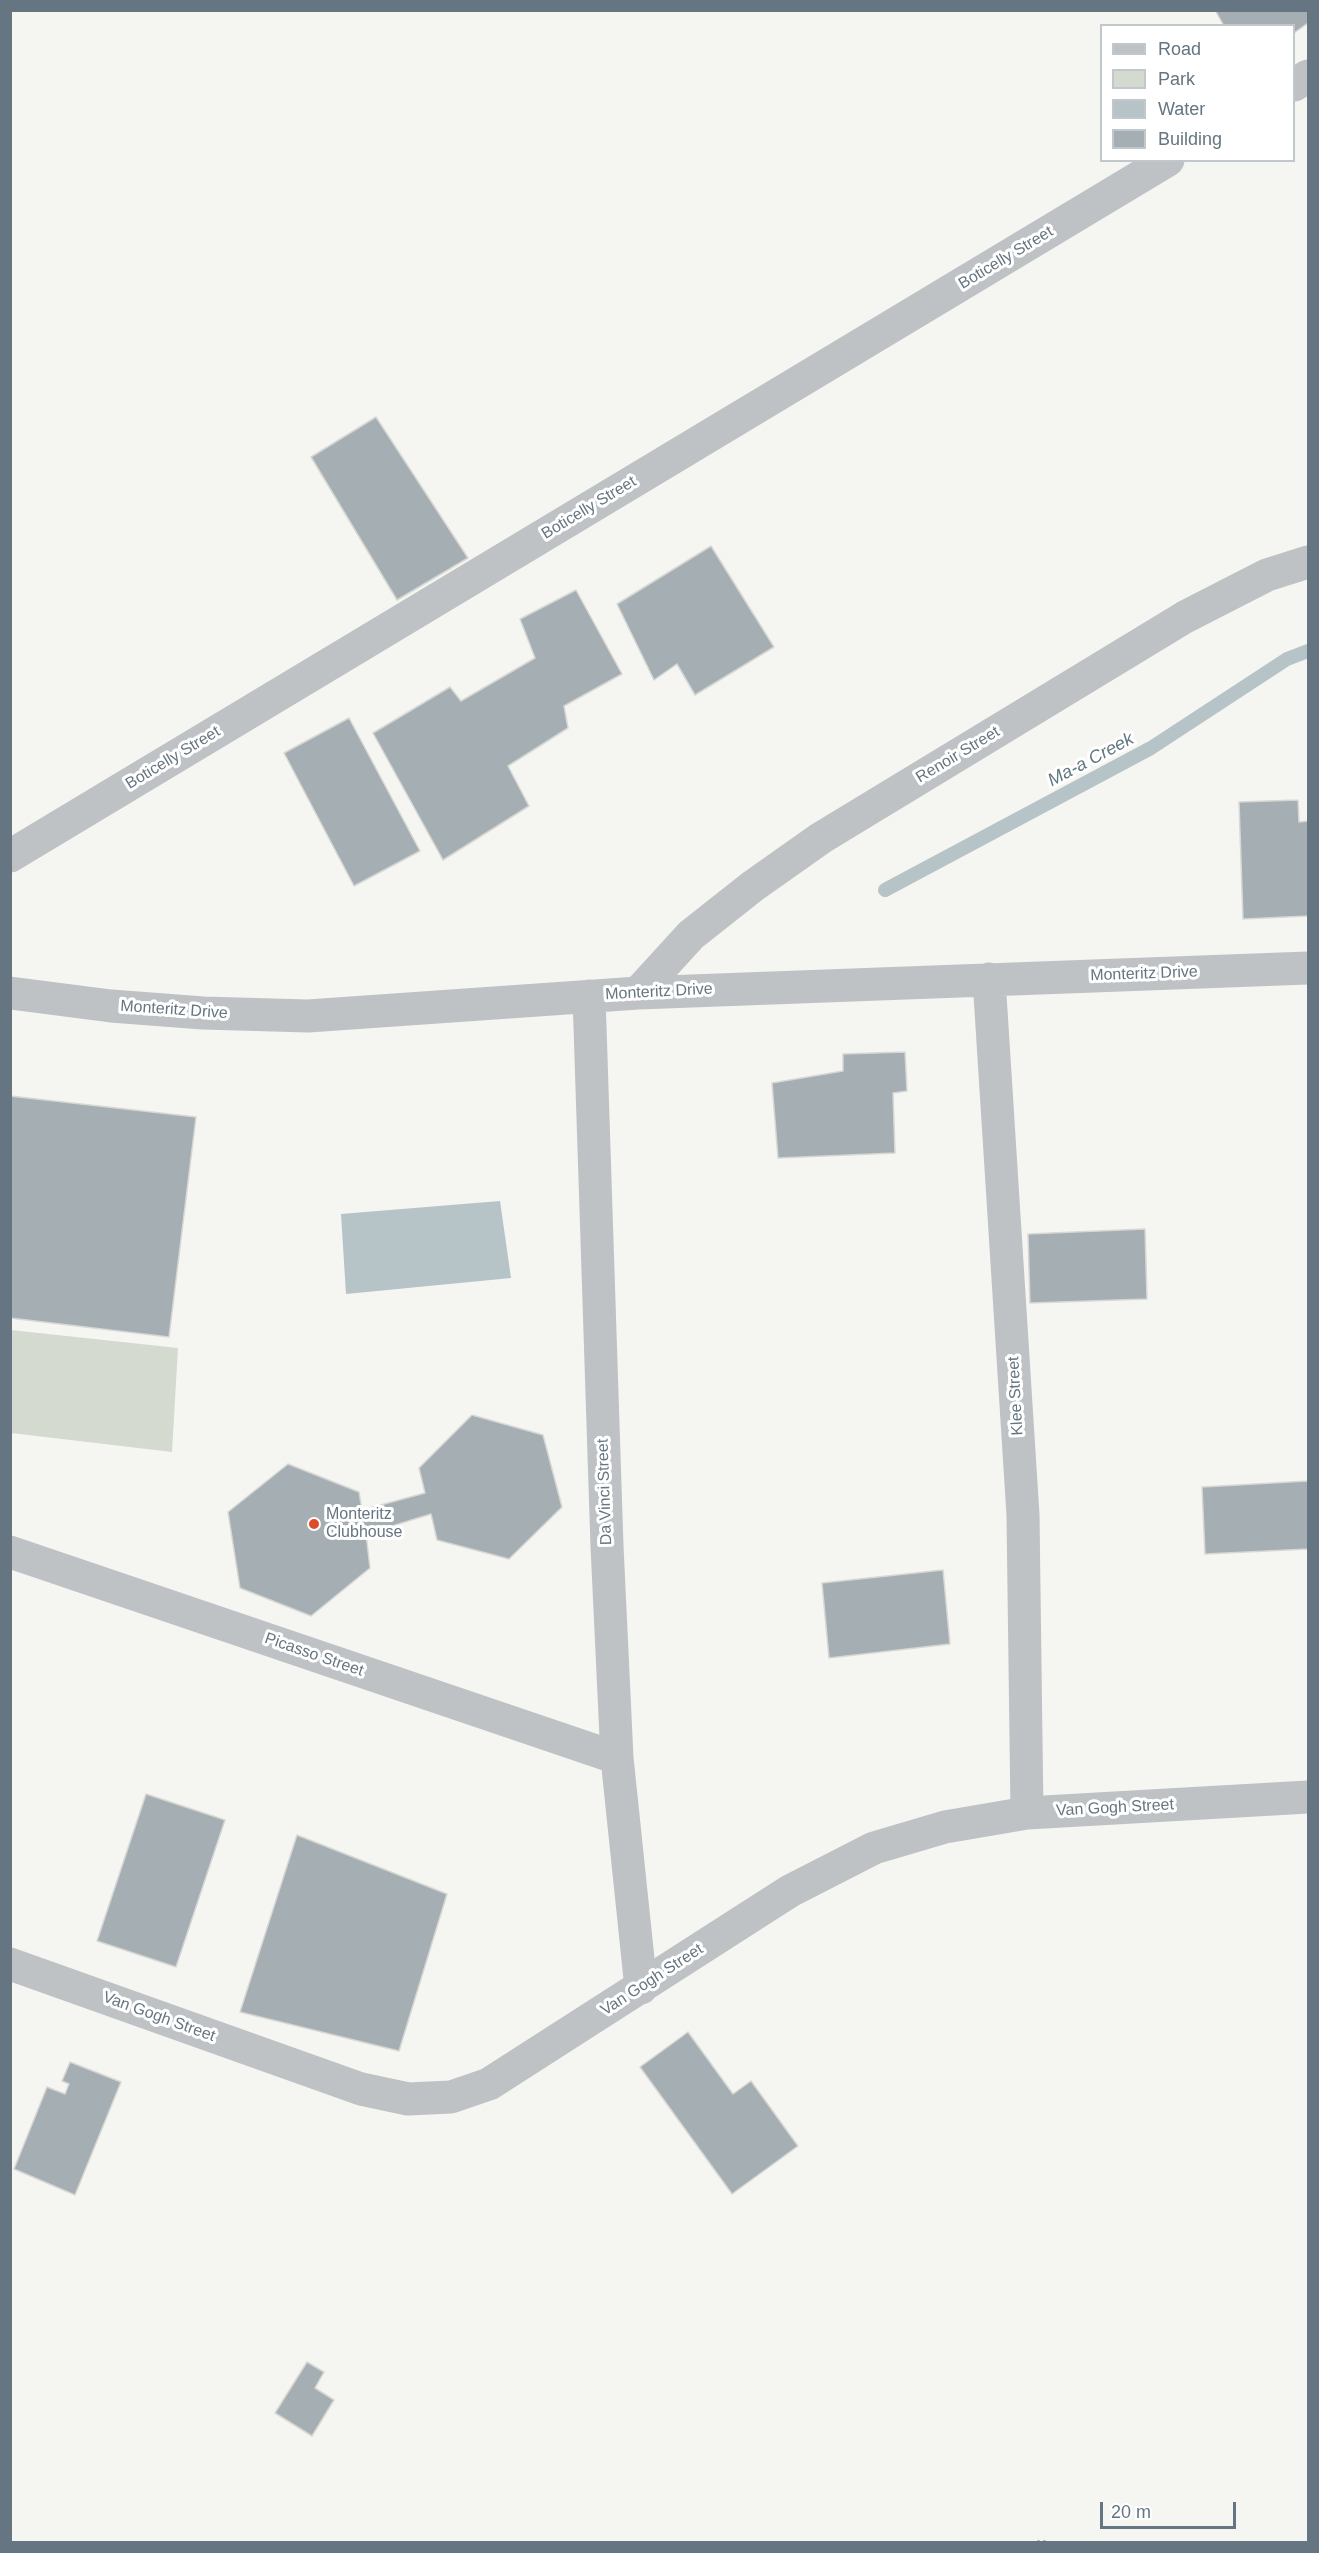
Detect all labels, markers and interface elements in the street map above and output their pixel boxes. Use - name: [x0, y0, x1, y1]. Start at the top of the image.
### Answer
- legend: [1100, 24, 1295, 162]
- text: Road: [1158, 39, 1201, 59]
- text: Park: [1158, 69, 1195, 89]
- text: Water: [1158, 99, 1205, 119]
- text: Building: [1158, 129, 1222, 149]
- street label: Boticelly Street: [955, 222, 1057, 294]
- street label: Boticelly Street: [538, 472, 640, 544]
- street label: Boticelly Street: [122, 722, 224, 794]
- street label: Renoir Street: [913, 722, 1003, 788]
- water label: Ma-a Creek: [1044, 728, 1138, 792]
- street label: Monteritz Drive: [1090, 963, 1198, 985]
- street label: Monteritz Drive: [605, 980, 713, 1004]
- street label: Monteritz Drive: [120, 997, 228, 1023]
- street label: Klee Street: [1004, 1356, 1028, 1436]
- street label: Da Vinci Street: [594, 1438, 616, 1546]
- place label: Monteritz Clubhouse: [326, 1505, 403, 1543]
- marker: Monteritz Clubhouse: [307, 1517, 321, 1531]
- street label: Picasso Street: [262, 1629, 366, 1681]
- street label: Van Gogh Street: [1056, 1795, 1174, 1821]
- street label: Van Gogh Street: [597, 1940, 707, 2020]
- street label: Van Gogh Street: [100, 1988, 218, 2046]
- scale bar: [1103, 2490, 1240, 2528]
- text: 20 m: [1111, 2502, 1151, 2522]

